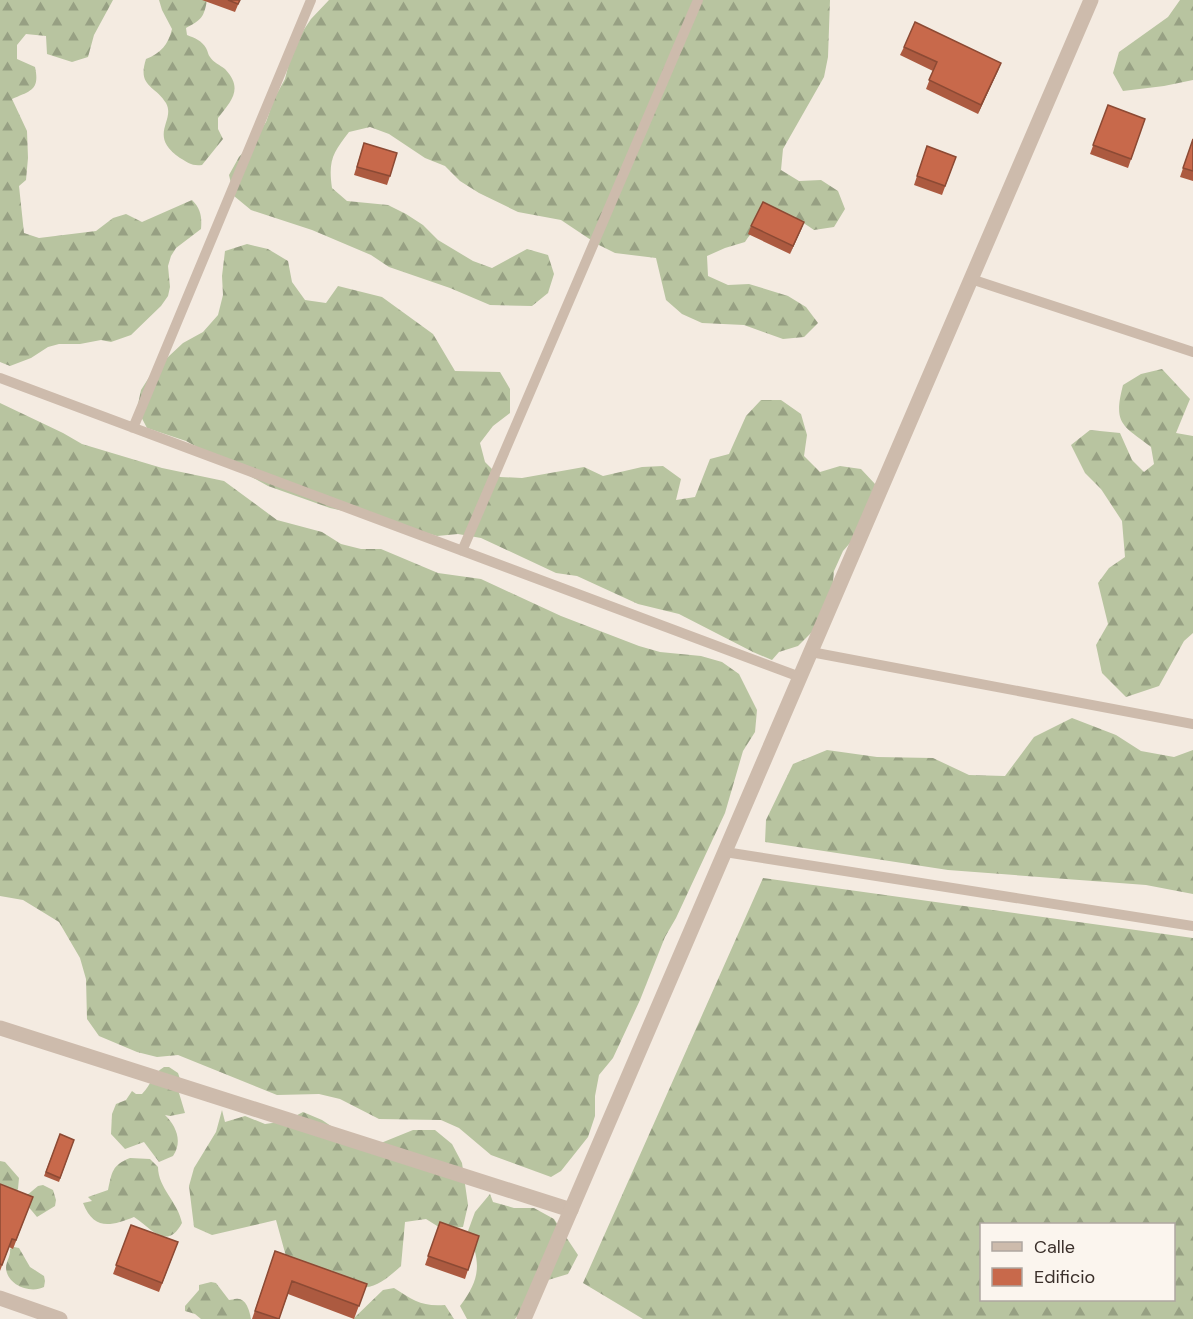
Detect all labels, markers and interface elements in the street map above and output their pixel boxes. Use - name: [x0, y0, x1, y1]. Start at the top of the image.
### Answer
- legend: [980, 1223, 1175, 1301]
- text: Calle: [1034, 1235, 1075, 1259]
- text: Edificio: [1034, 1265, 1095, 1289]

